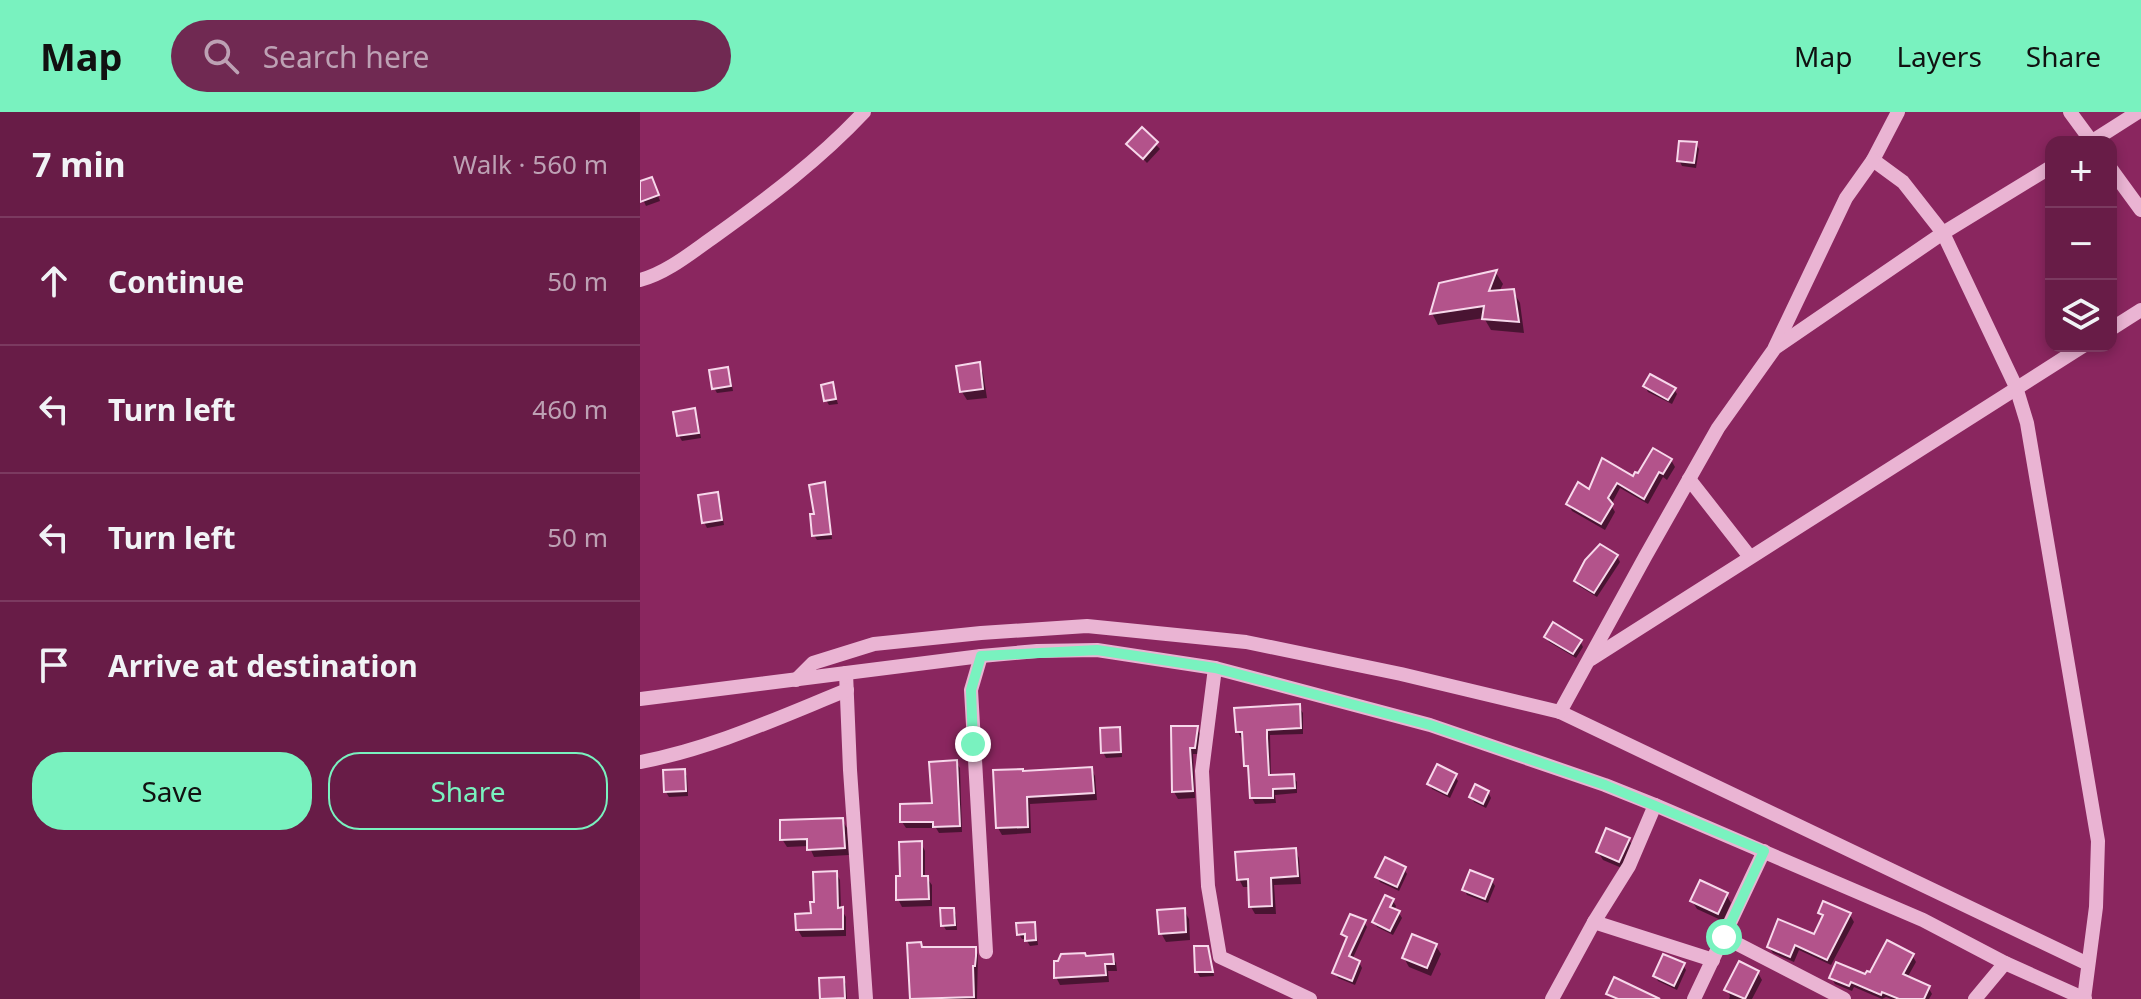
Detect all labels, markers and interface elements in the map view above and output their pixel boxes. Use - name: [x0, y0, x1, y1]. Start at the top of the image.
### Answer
- search box: [171, 20, 731, 92]
- text: Map: [40, 30, 123, 82]
- icon: search: [199, 34, 243, 78]
- text: Search here: [263, 36, 430, 77]
- text: Map: [1794, 37, 1852, 75]
- text: Layers: [1896, 37, 1982, 75]
- text: Share: [2026, 37, 2101, 75]
- map controls: [2045, 136, 2117, 352]
- button: +: [2045, 136, 2117, 208]
- text: 7 min: [32, 141, 126, 187]
- text: Walk · 560 m: [453, 146, 608, 182]
- button: −: [2045, 208, 2117, 280]
- icon: ahead: [32, 259, 76, 303]
- text: Continue: [108, 261, 244, 302]
- text: 50 m: [547, 263, 608, 299]
- button: layers: [2045, 280, 2117, 352]
- icon: left: [32, 387, 76, 431]
- text: Turn left: [108, 389, 236, 430]
- text: 460 m: [532, 391, 608, 427]
- icon: left: [32, 515, 76, 559]
- text: Turn left: [108, 517, 236, 558]
- text: 50 m: [547, 519, 608, 555]
- icon: arrive: [32, 643, 76, 687]
- text: Arrive at destination: [108, 645, 418, 686]
- route end: [955, 726, 991, 762]
- button: Save: [32, 752, 312, 830]
- button: Share: [328, 752, 608, 830]
- route start: [1706, 919, 1742, 955]

